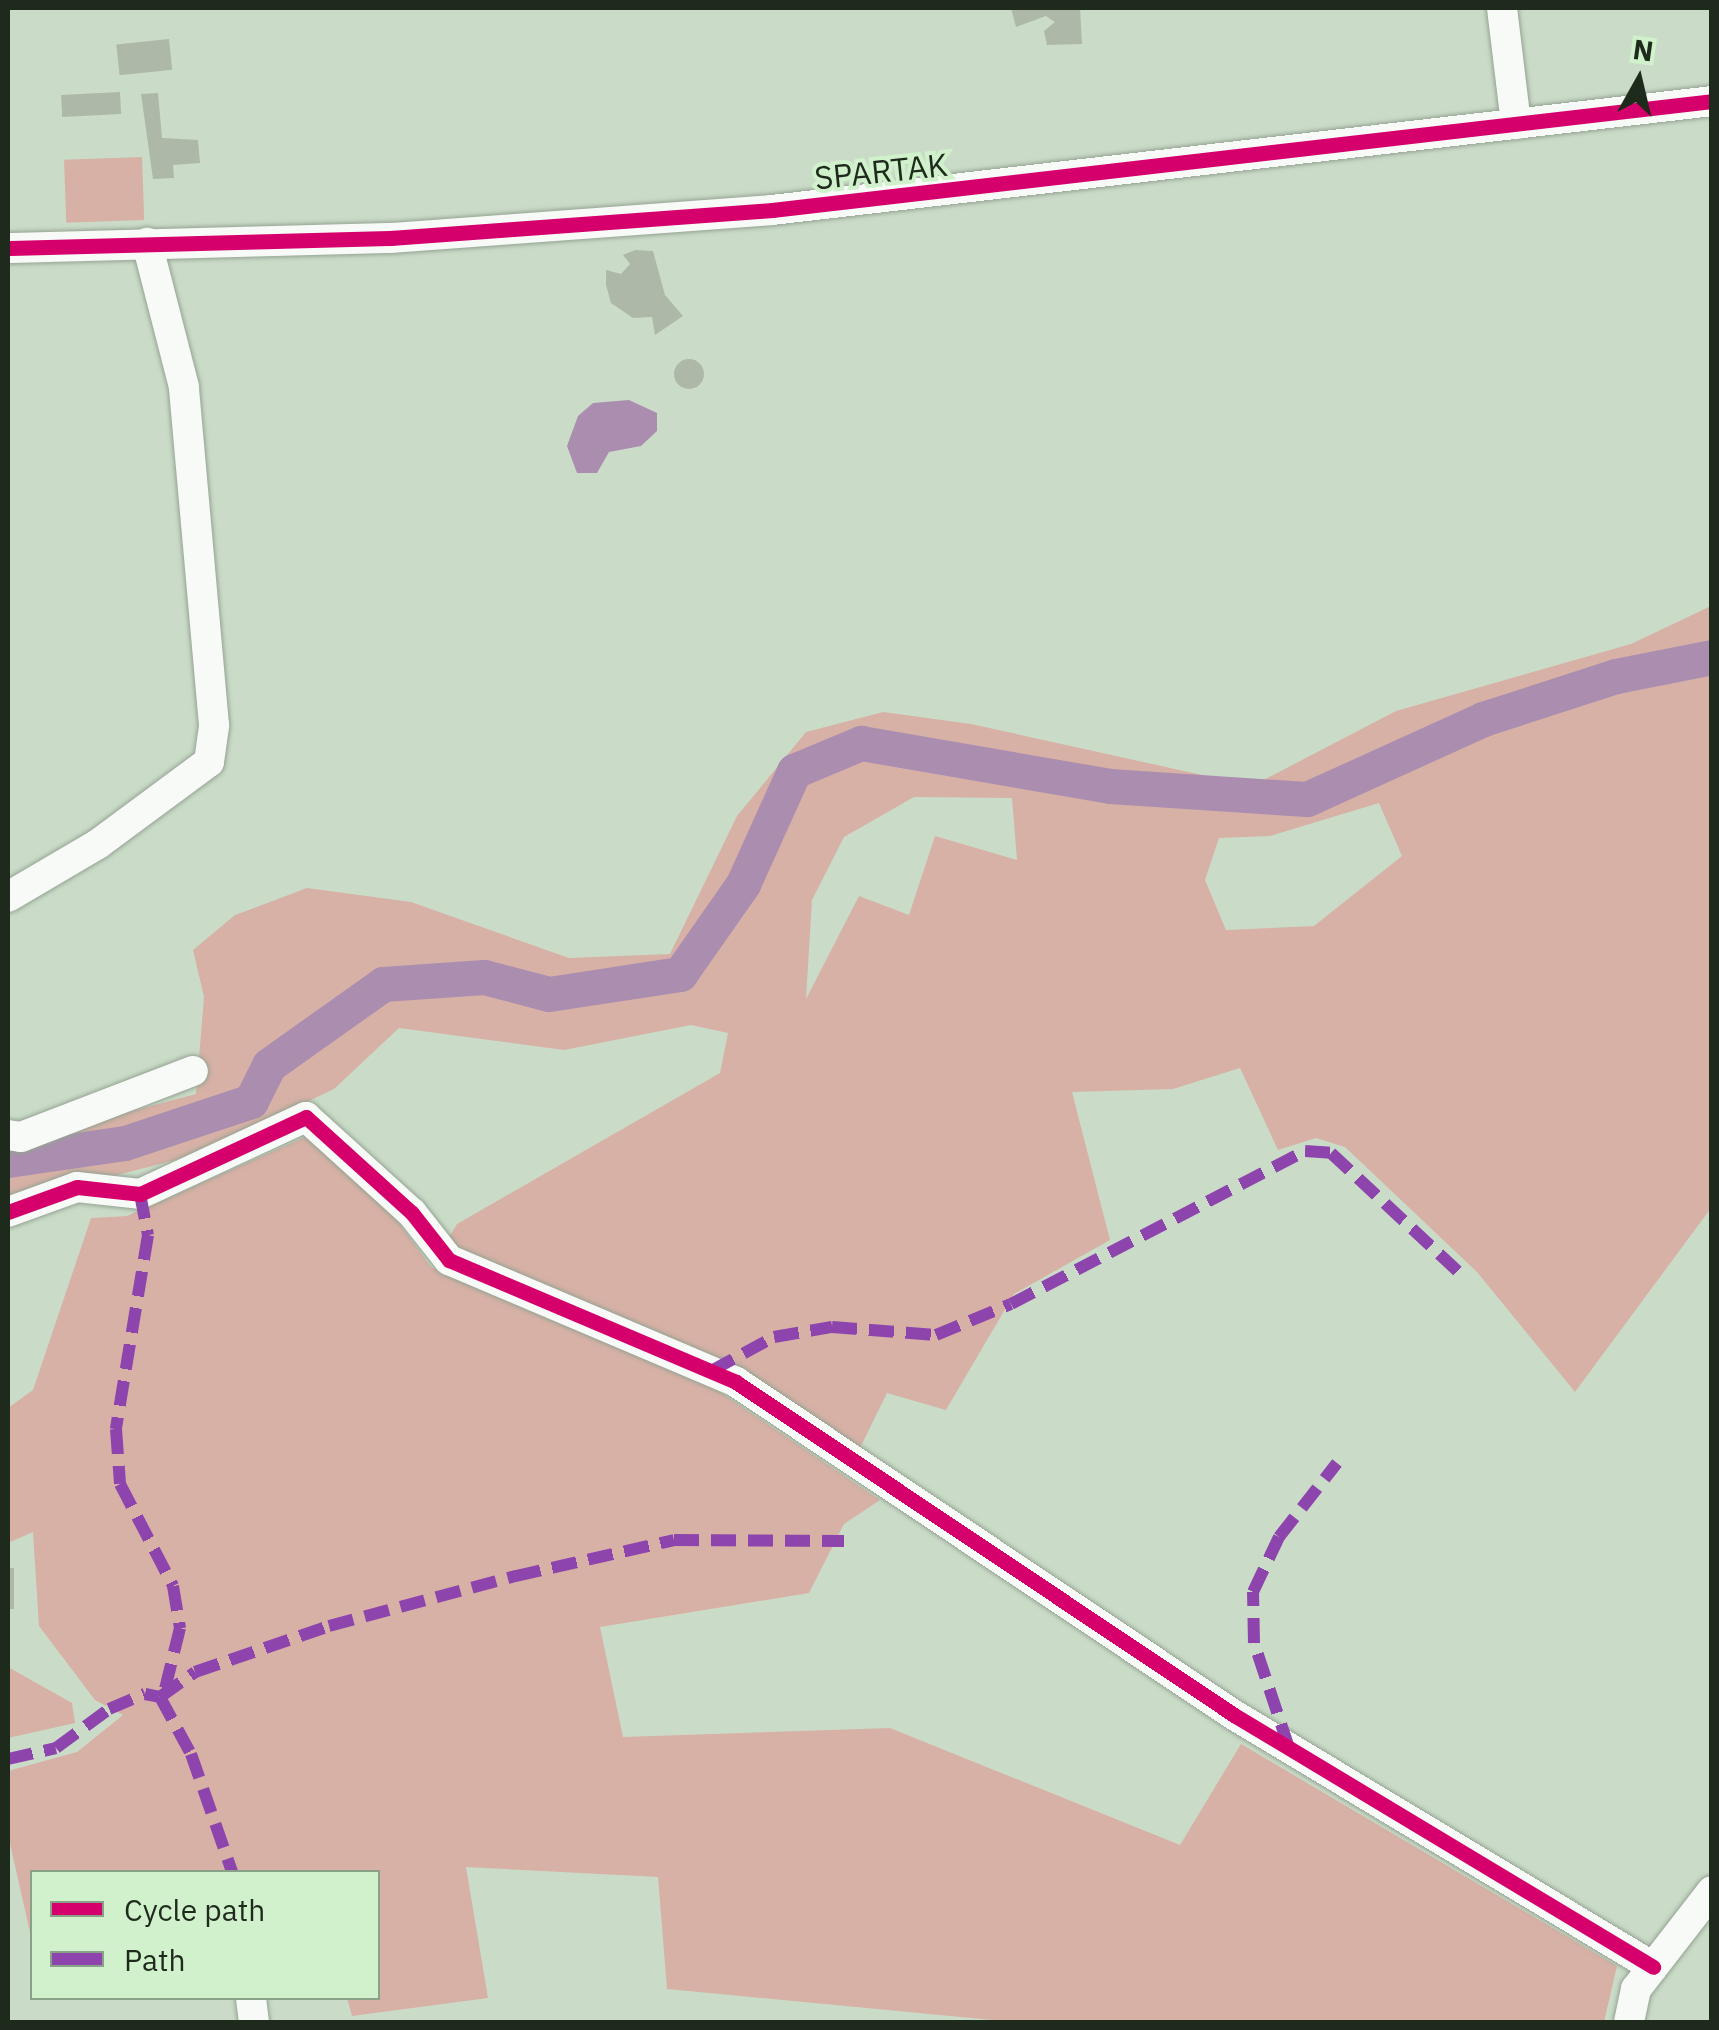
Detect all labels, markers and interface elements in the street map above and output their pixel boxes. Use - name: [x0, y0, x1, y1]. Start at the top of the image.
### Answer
- north arrow: [1589, 30, 1689, 130]
- text: N: [1631, 30, 1656, 70]
- street label: SPARTAK: [812, 145, 950, 197]
- legend: [30, 1870, 380, 2000]
- text: Cycle path: [124, 1890, 265, 1929]
- text: Path: [124, 1940, 185, 1979]

